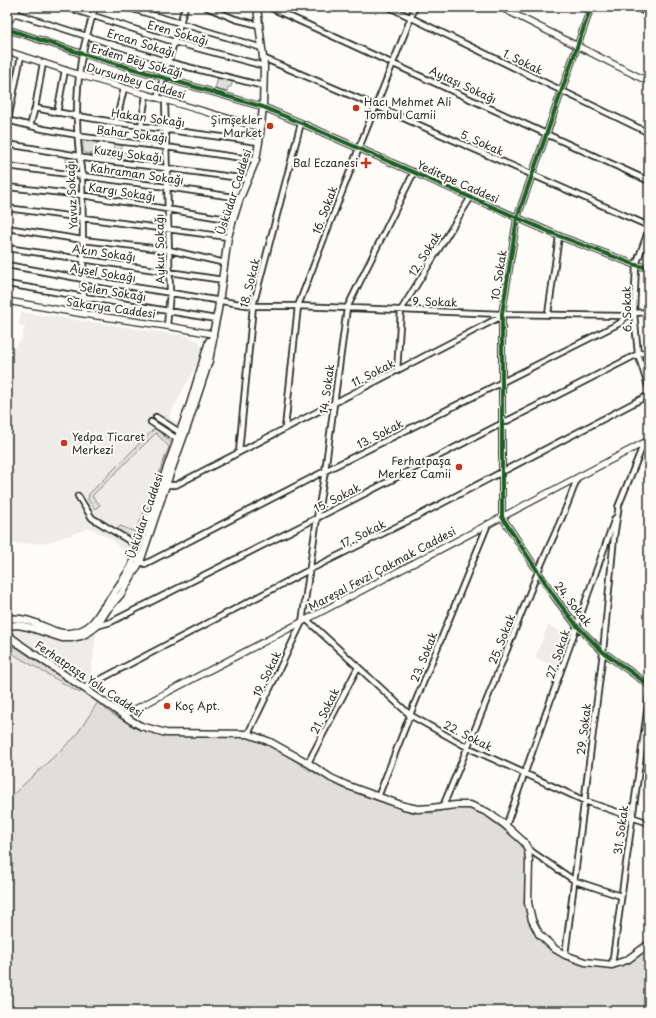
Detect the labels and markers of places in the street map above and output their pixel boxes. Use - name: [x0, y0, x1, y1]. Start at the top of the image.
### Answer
- place label: Hacı Mehmet Ali Tombul Camii: [364, 93, 451, 123]
- marker: Hacı Mehmet Ali Tombul Camii: [351, 103, 361, 113]
- place label: Şimşekler Market: [211, 111, 263, 141]
- marker: Şimşekler Market: [265, 121, 275, 131]
- place label: Bal Eczanesi: [293, 154, 358, 171]
- marker: Bal Eczanesi: [361, 158, 371, 168]
- place label: Yedpa Ticaret Merkezi: [72, 428, 146, 458]
- marker: Yedpa Ticaret Merkezi: [59, 438, 69, 448]
- place label: Ferhatpaşa Merkez Camii: [378, 452, 451, 482]
- marker: Ferhatpaşa Merkez Camii: [454, 462, 464, 472]
- place label: Koç Apt.: [175, 697, 220, 714]
- marker: Koç Apt.: [162, 701, 172, 711]

